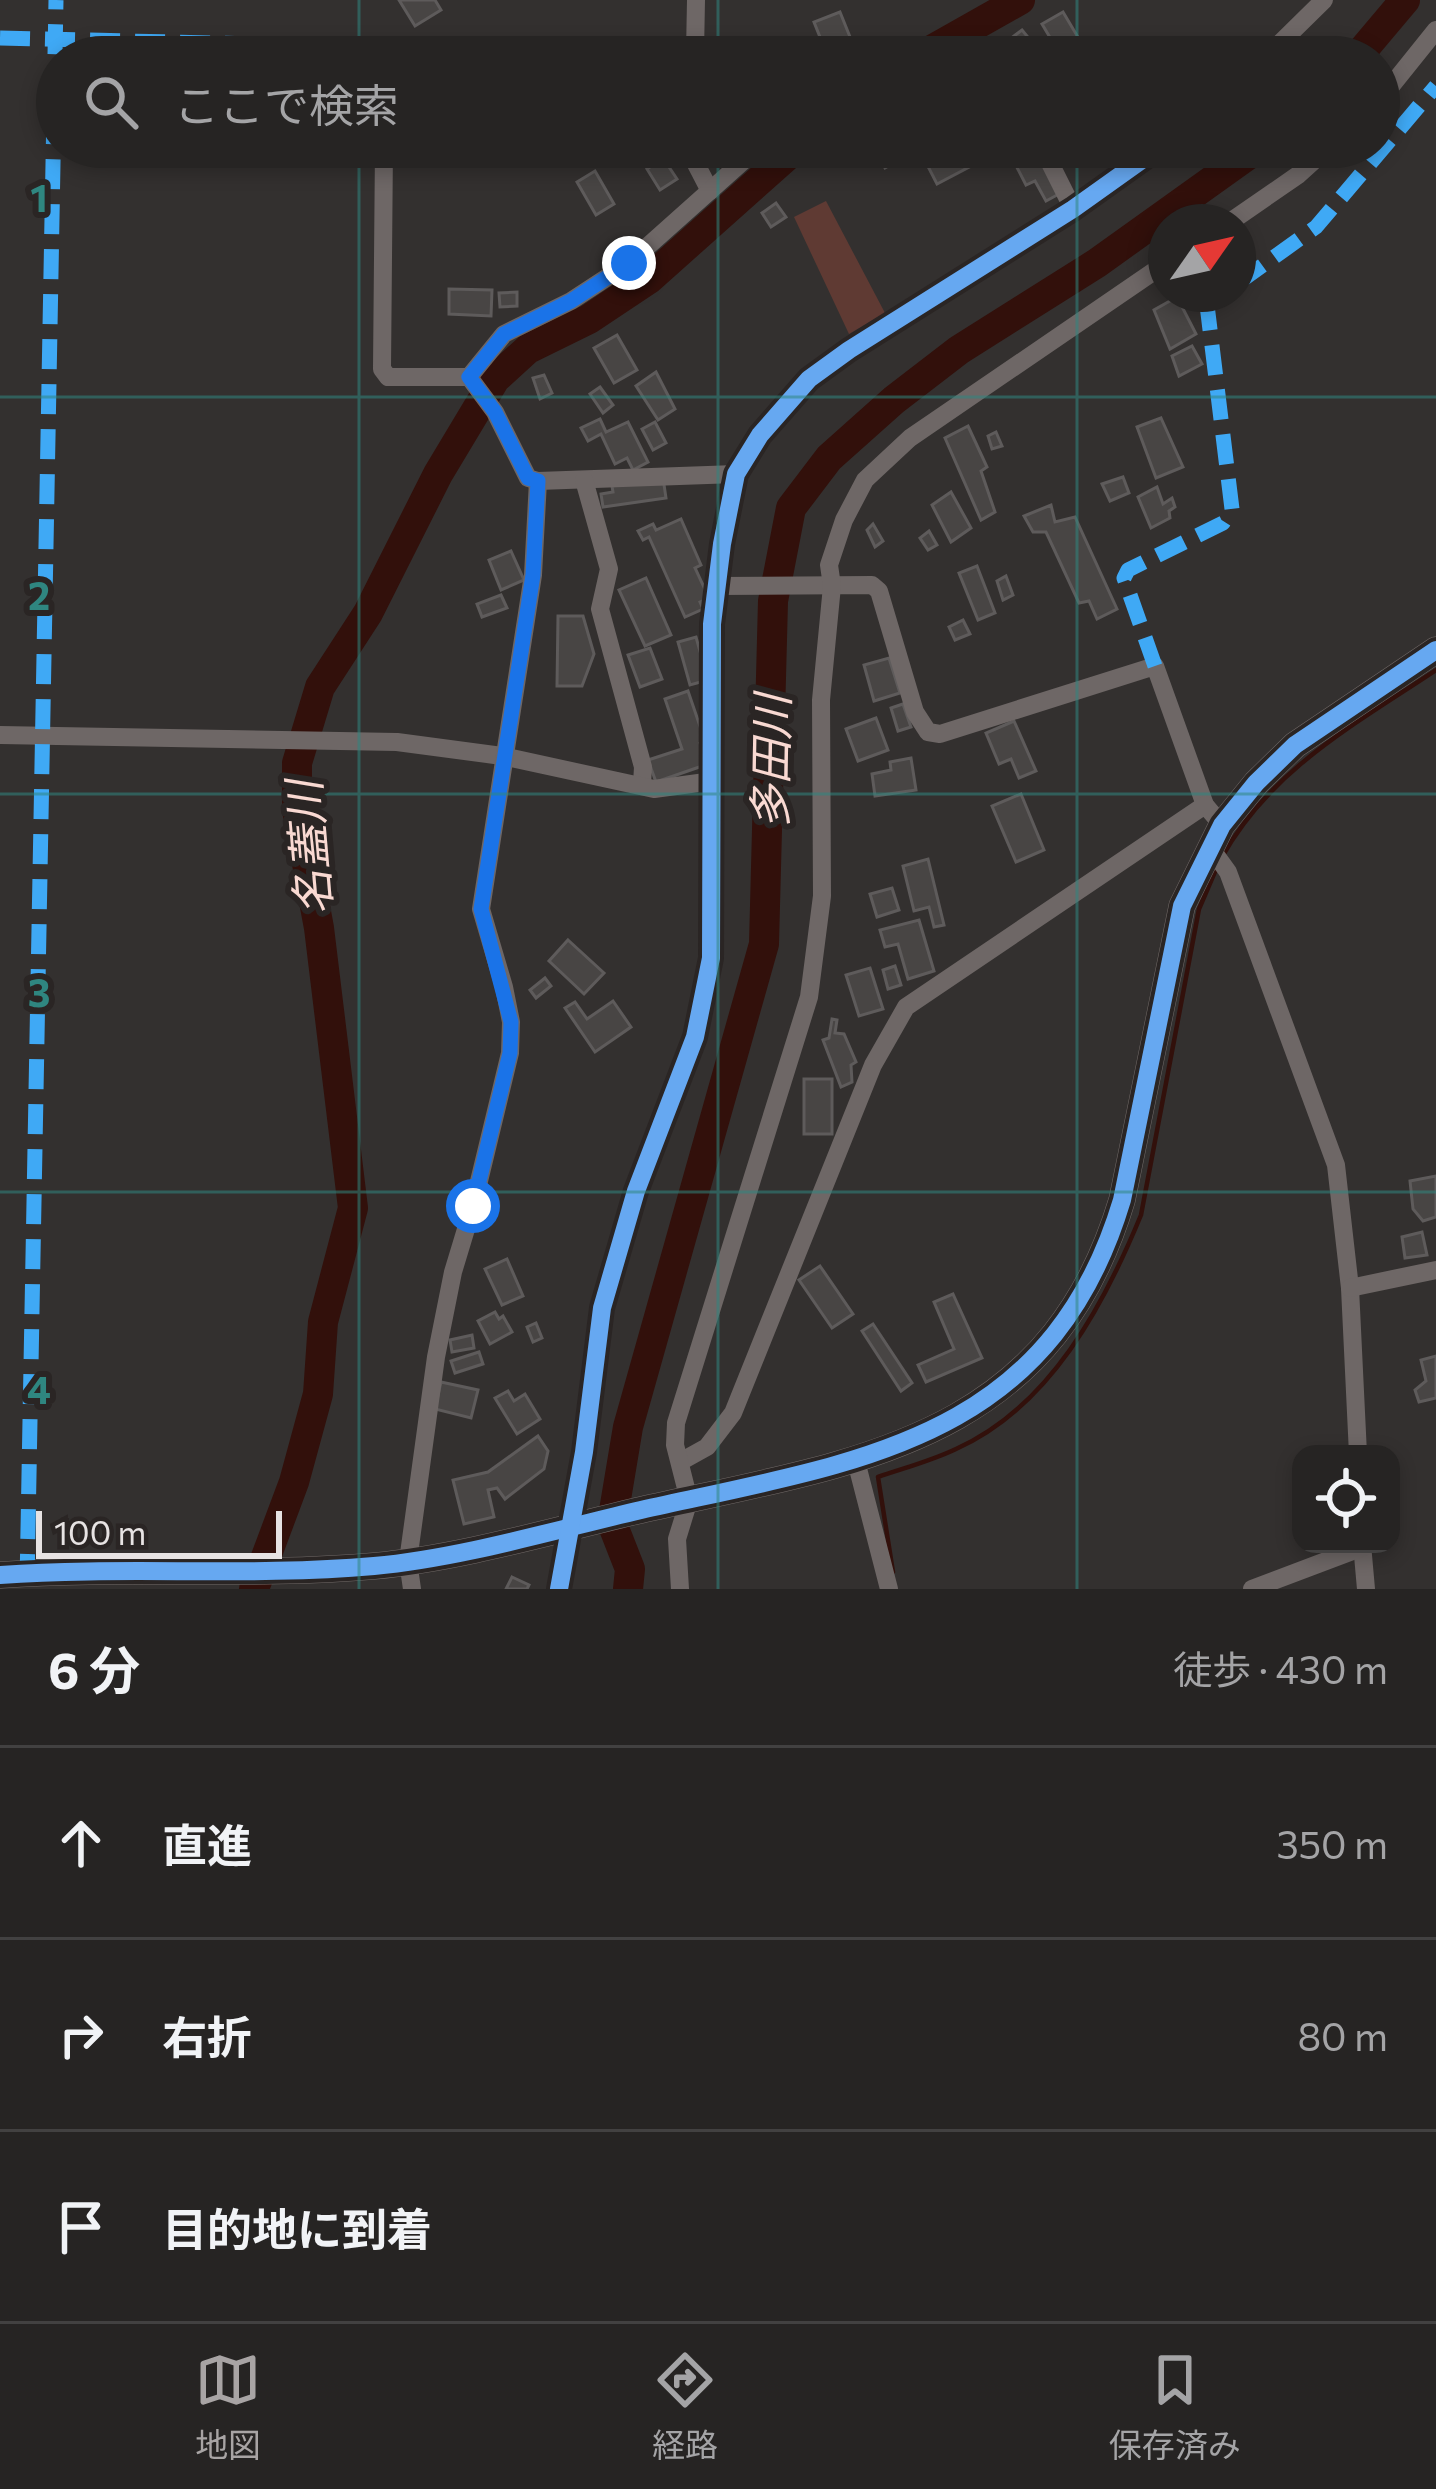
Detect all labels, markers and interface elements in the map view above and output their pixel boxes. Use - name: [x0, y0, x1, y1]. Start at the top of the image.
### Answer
- search box: [36, 36, 1400, 168]
- icon: search: [78, 69, 144, 135]
- text: ここで検索: [174, 76, 399, 131]
- text: 1: [30, 172, 48, 220]
- north arrow: [1148, 204, 1256, 312]
- route end: [602, 236, 656, 290]
- text: 2: [28, 570, 50, 618]
- water label: 多田川: [740, 690, 798, 830]
- water label: 名蓋川: [273, 774, 340, 918]
- text: 3: [28, 967, 50, 1015]
- route start: [446, 1179, 500, 1233]
- text: 4: [27, 1364, 51, 1412]
- map controls: [1292, 1445, 1400, 1553]
- button: locate: [1292, 1445, 1400, 1553]
- scale bar: [36, 1505, 282, 1558]
- text: 100 m: [54, 1511, 146, 1552]
- text: 6 分: [48, 1637, 140, 1700]
- text: 徒歩 · 430 m: [1173, 1644, 1388, 1692]
- icon: ahead: [48, 1810, 114, 1876]
- text: 直進: [162, 1816, 252, 1871]
- text: 350 m: [1276, 1819, 1388, 1867]
- icon: right: [48, 2002, 114, 2068]
- text: 右折: [162, 2008, 252, 2063]
- text: 80 m: [1297, 2011, 1388, 2059]
- icon: arrive: [48, 2194, 114, 2260]
- text: 目的地に到着: [162, 2200, 432, 2255]
- tab: 地図: [195, 2347, 261, 2467]
- tab: 経路: [652, 2347, 718, 2467]
- tab: 保存済み: [1109, 2347, 1241, 2467]

